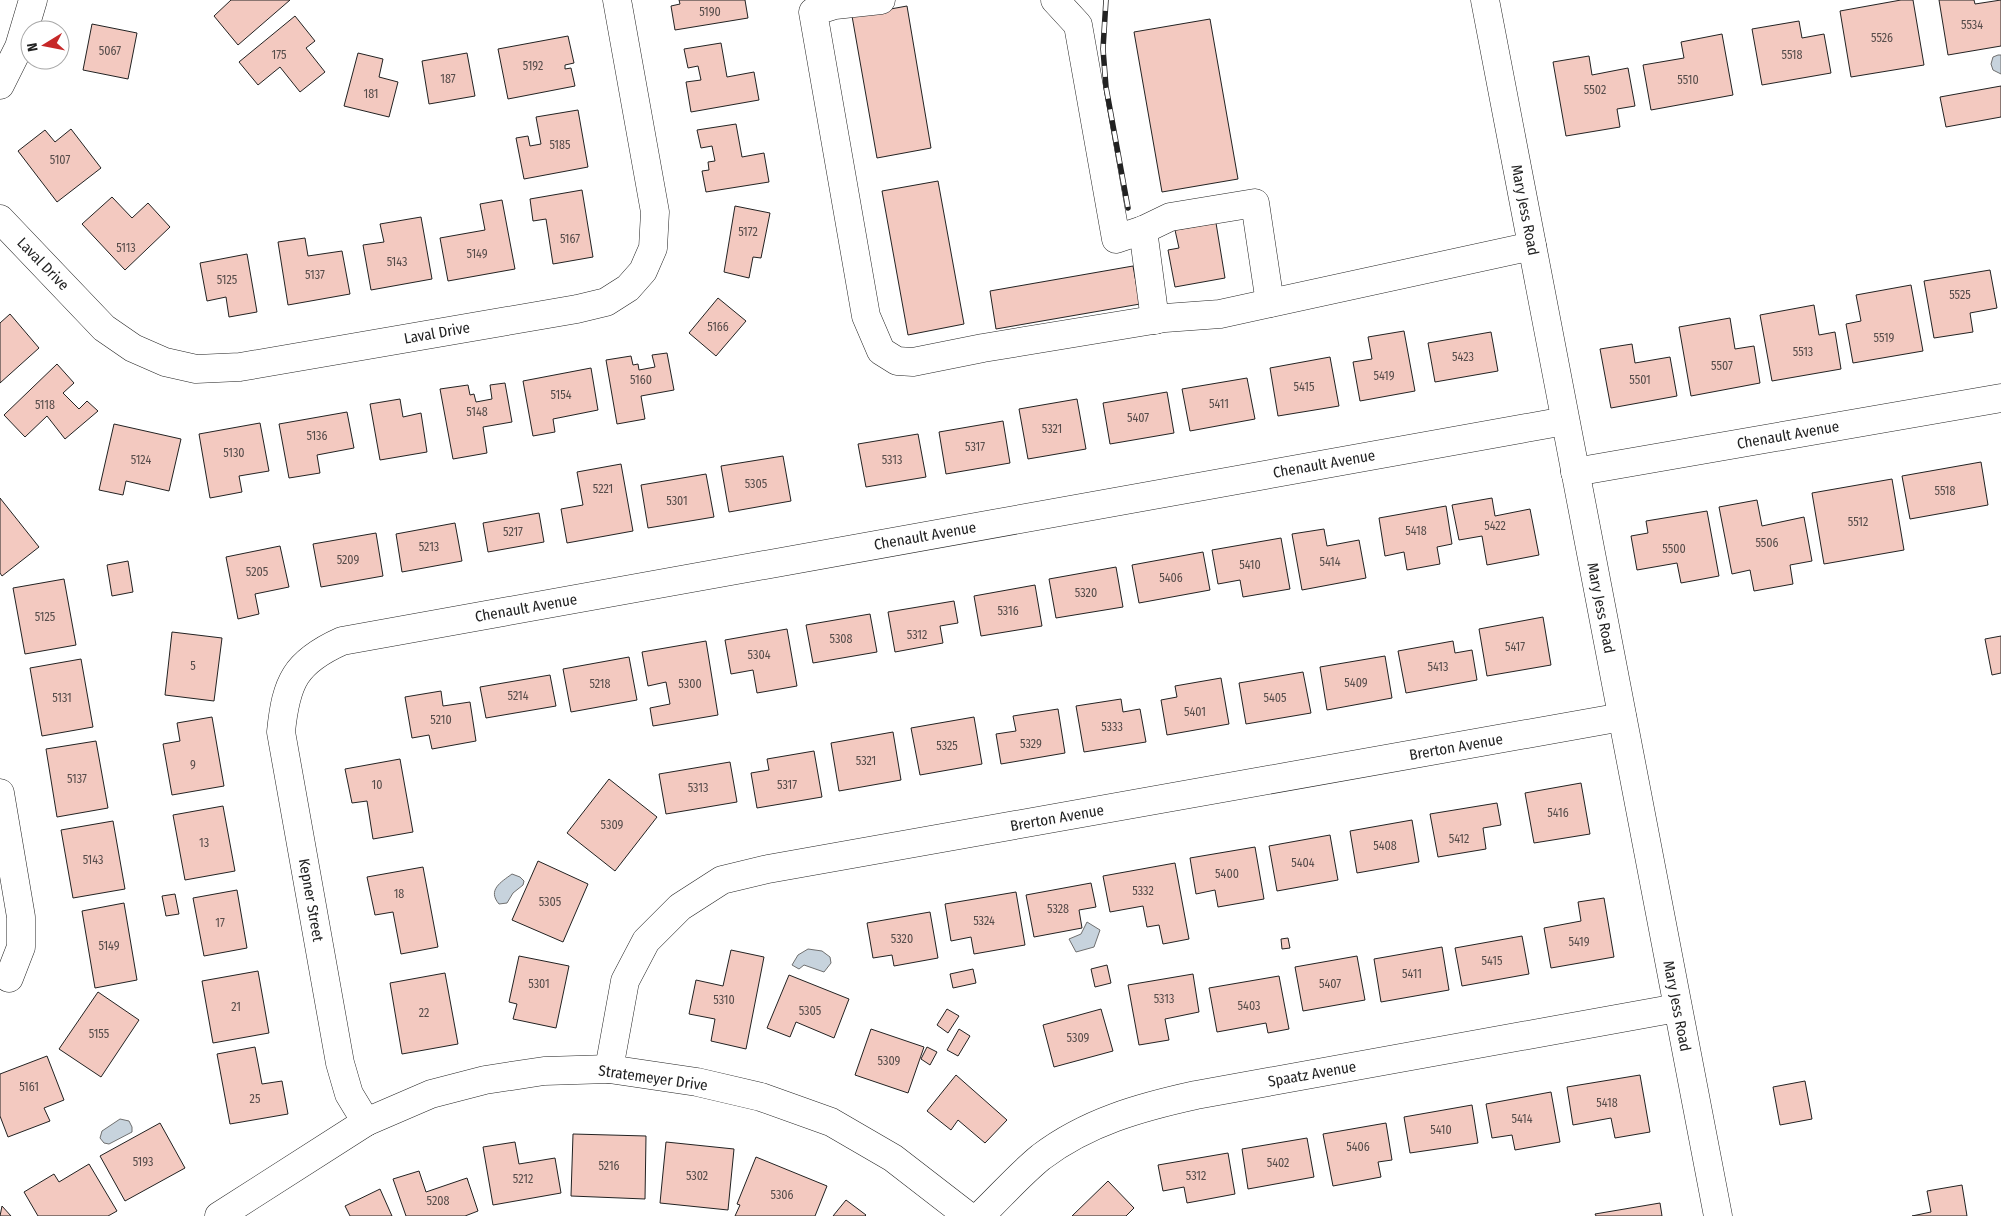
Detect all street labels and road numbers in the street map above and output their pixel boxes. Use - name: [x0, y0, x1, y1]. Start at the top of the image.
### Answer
- street label: Mary Jess Road: [1507, 163, 1543, 257]
- street label: Laval Drive: [13, 234, 73, 294]
- street label: Laval Drive: [403, 318, 471, 348]
- street label: Chenault Avenue: [1736, 417, 1840, 453]
- street label: Chenault Avenue: [1272, 446, 1376, 482]
- street label: Chenault Avenue: [873, 518, 977, 554]
- street label: Mary Jess Road: [1583, 561, 1619, 655]
- street label: Chenault Avenue: [474, 590, 578, 626]
- street label: Brerton Avenue: [1408, 730, 1504, 764]
- street label: Brerton Avenue: [1009, 801, 1105, 835]
- street label: Kepner Street: [295, 857, 327, 943]
- street label: Mary Jess Road: [1659, 959, 1695, 1053]
- street label: Spaatz Avenue: [1266, 1057, 1358, 1091]
- street label: Stratemeyer Drive: [597, 1061, 709, 1095]

